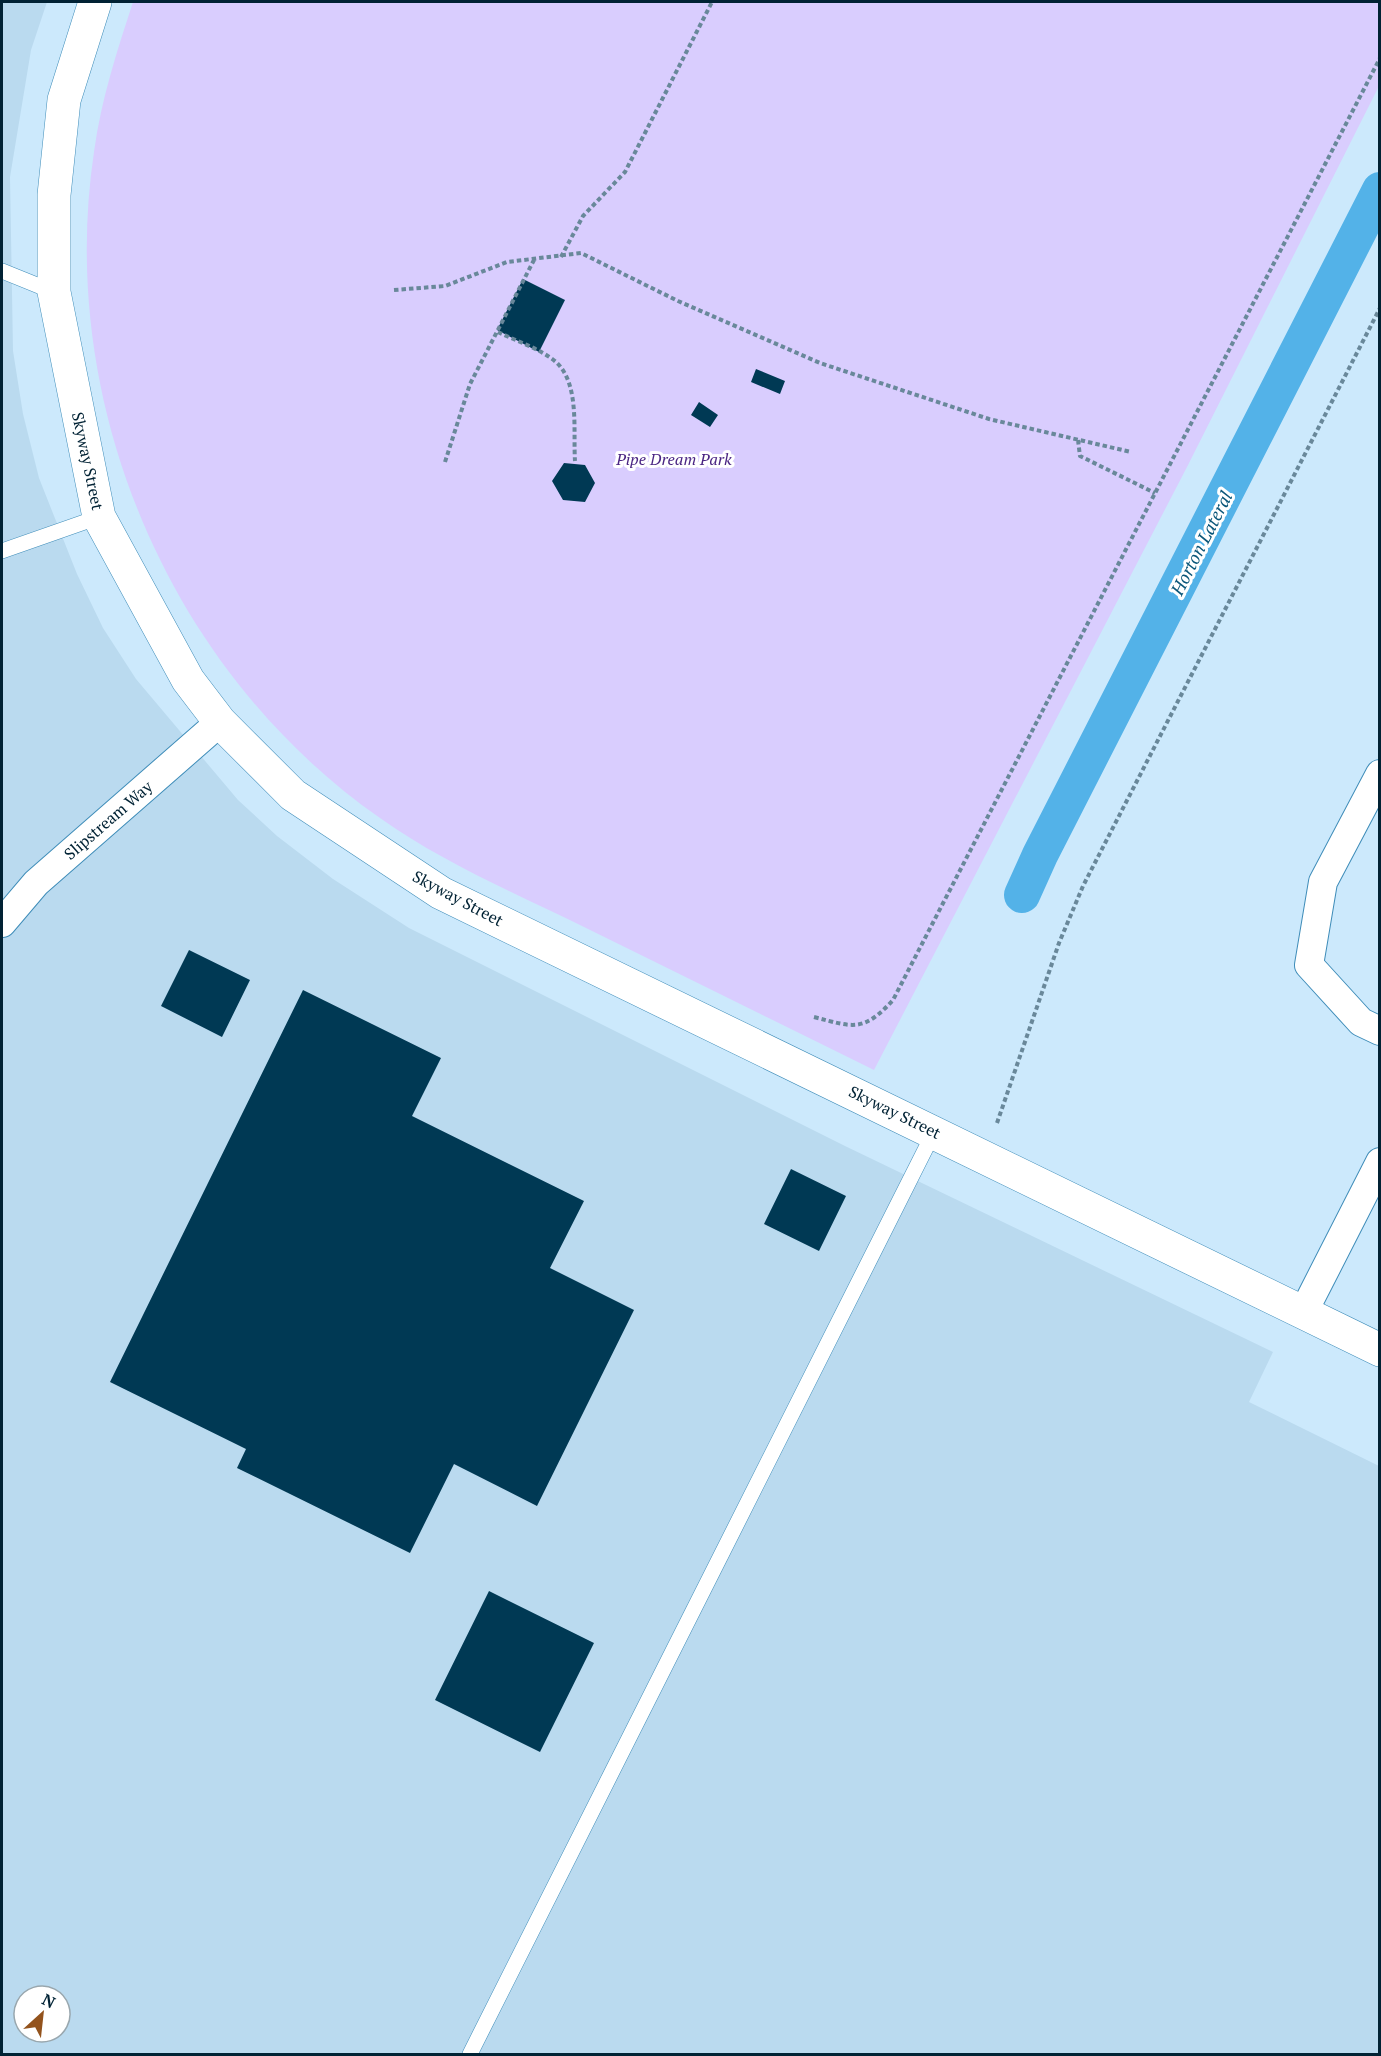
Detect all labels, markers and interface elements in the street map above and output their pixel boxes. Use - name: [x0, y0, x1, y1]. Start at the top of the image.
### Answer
- street label: Skyway Street: [67, 410, 109, 512]
- park label: Pipe Dream Park: [615, 448, 732, 470]
- water label: Horton Lateral: [1164, 487, 1238, 600]
- street label: Slipstream Way: [59, 775, 157, 864]
- street label: Skyway Street: [409, 865, 507, 931]
- street label: Skyway Street: [845, 1080, 945, 1144]
- north arrow: [12, 1984, 72, 2044]
- text: N: [38, 1988, 59, 2013]

